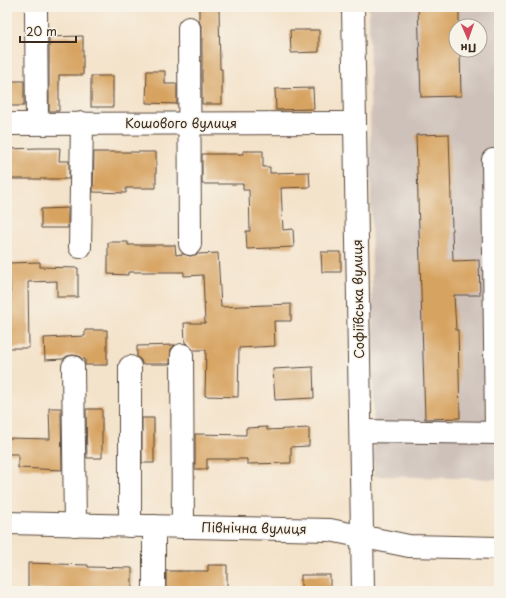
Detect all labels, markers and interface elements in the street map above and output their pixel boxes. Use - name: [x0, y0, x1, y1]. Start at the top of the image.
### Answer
- scale bar: [20, 18, 76, 44]
- north arrow: [448, 18, 488, 58]
- text: 20 m: [26, 22, 57, 40]
- text: Пн: [460, 40, 477, 57]
- street label: Кошового вулиця: [125, 113, 237, 132]
- street label: Софіївська вулиця: [347, 239, 368, 359]
- street label: Північна вулиця: [201, 517, 307, 538]

